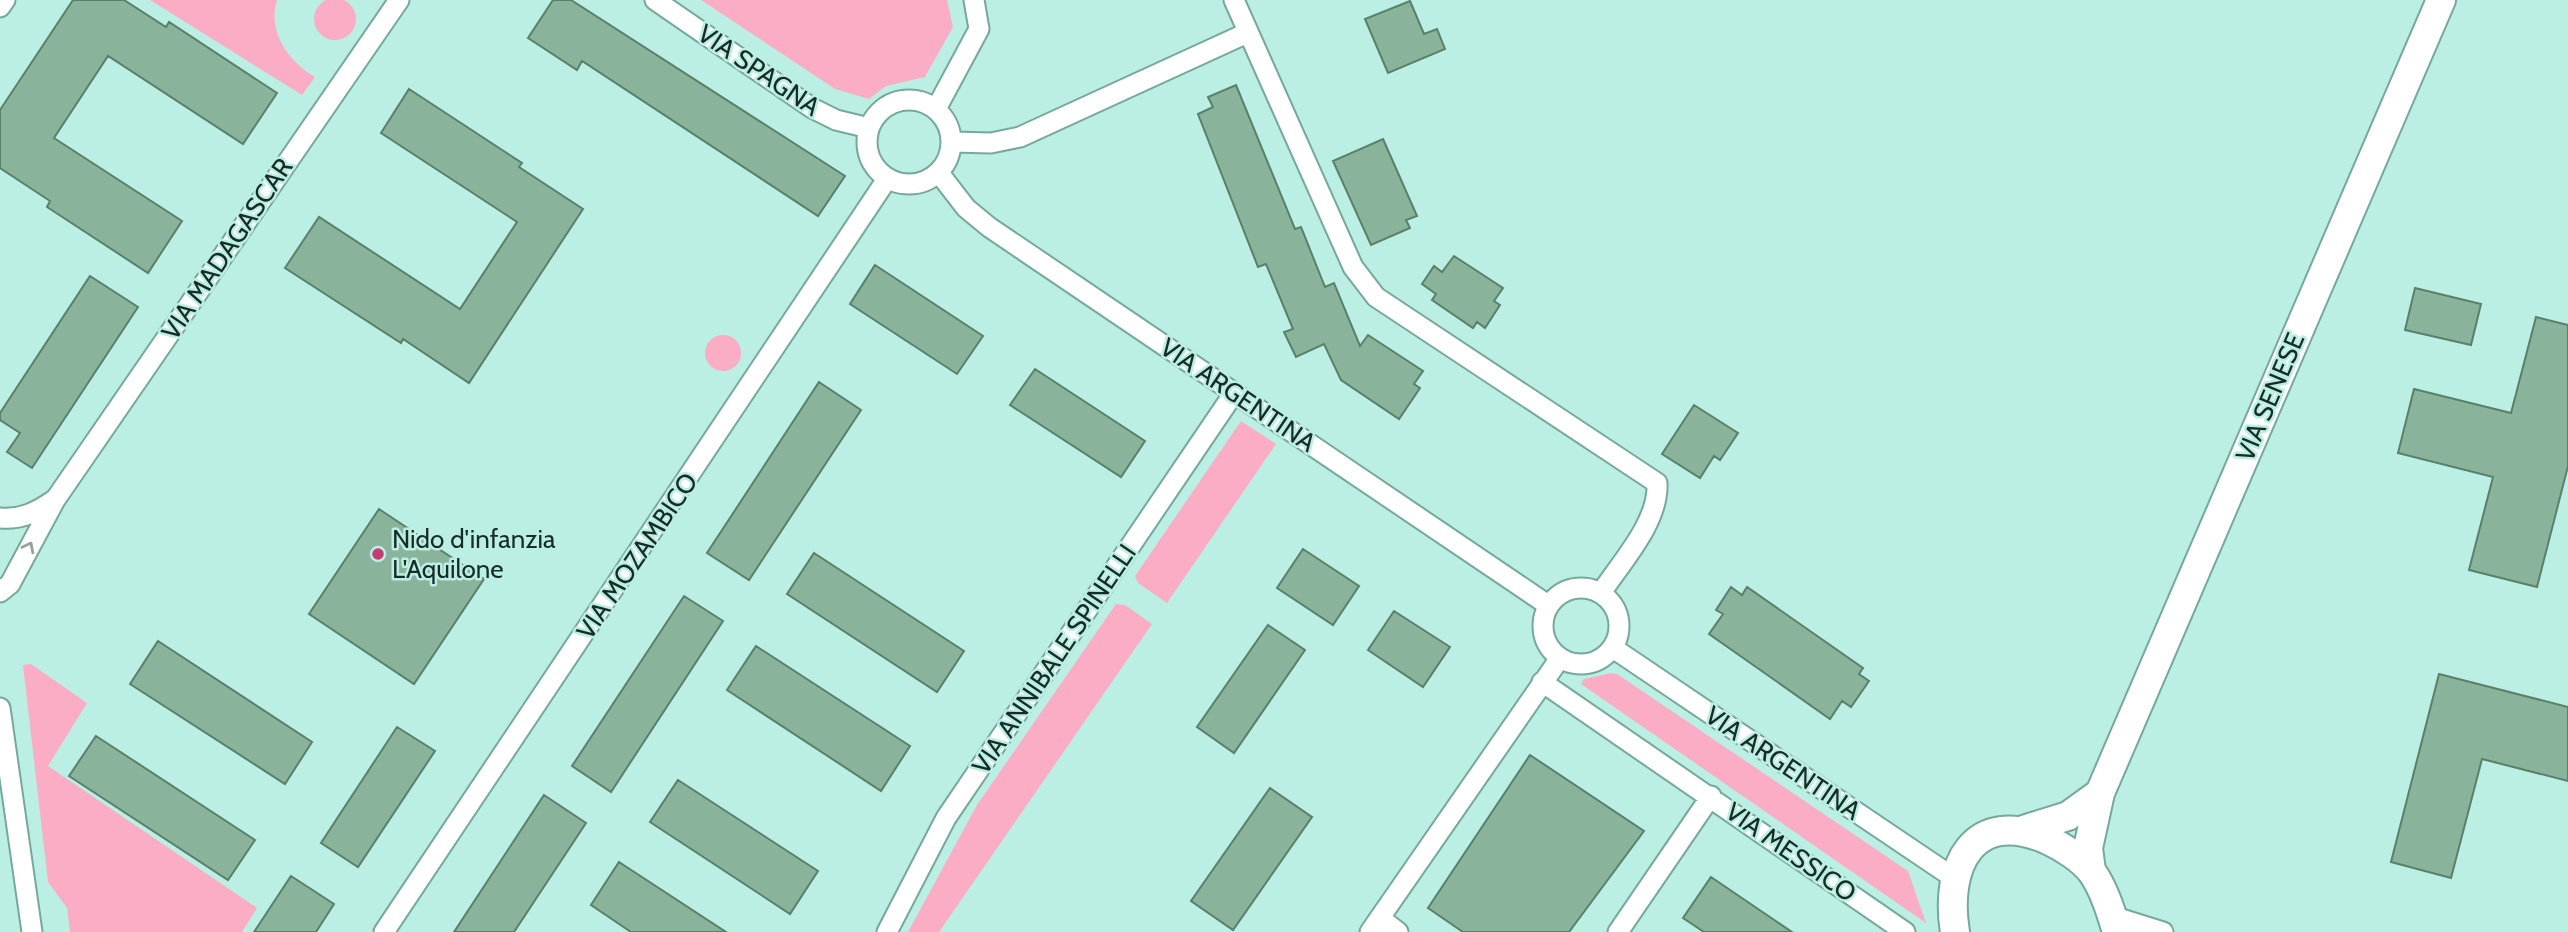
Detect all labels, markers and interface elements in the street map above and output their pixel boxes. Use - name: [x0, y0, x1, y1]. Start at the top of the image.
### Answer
- street label: VIA SPAGNA: [692, 17, 826, 123]
- street label: VIA MADAGASCAR: [154, 152, 300, 346]
- street label: VIA SENESE: [2229, 328, 2311, 466]
- street label: VIA ARGENTINA: [1154, 331, 1322, 459]
- street label: VIA MOZAMBICO: [569, 467, 705, 645]
- place label: Nido d'infanzia L'Aquilone: [392, 523, 556, 585]
- street label: VIA ANNIBALE SPINELLI: [965, 538, 1143, 780]
- one-way arrow: [21, 542, 34, 554]
- marker: Nido d'infanzia L'Aquilone: [370, 546, 386, 562]
- street label: VIA ARGENTINA: [1699, 699, 1867, 827]
- street label: VIA MESSICO: [1719, 795, 1863, 909]

